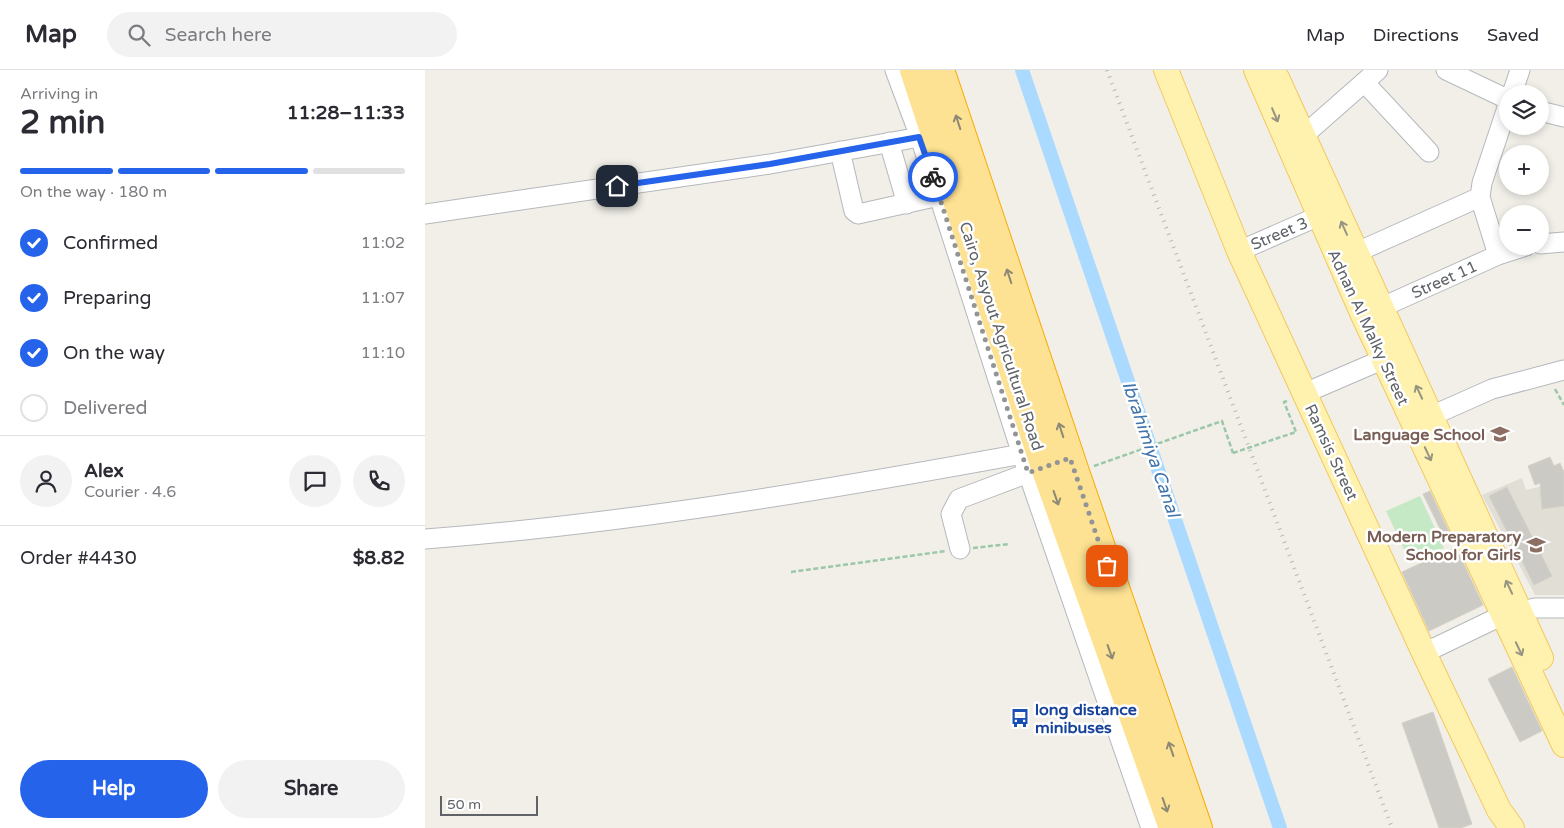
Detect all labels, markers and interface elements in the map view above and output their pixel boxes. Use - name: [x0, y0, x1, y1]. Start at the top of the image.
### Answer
- search box: [107, 12, 457, 57]
- text: Map: [25, 20, 77, 49]
- icon: search: [125, 21, 153, 49]
- text: Search here: [165, 24, 272, 46]
- text: Map: [1306, 24, 1345, 46]
- text: Directions: [1373, 24, 1459, 46]
- text: Saved: [1487, 24, 1539, 46]
- text: Arriving in: [20, 84, 98, 104]
- map controls: [1499, 85, 1549, 255]
- button: layers: [1499, 85, 1549, 135]
- text: 11:28–11:33: [287, 102, 405, 124]
- text: 2 min: [20, 104, 105, 142]
- one-way arrow: [1271, 107, 1281, 122]
- one-way arrow: [952, 114, 962, 130]
- button: +: [1499, 145, 1549, 195]
- courier: [908, 152, 958, 202]
- icon: bike: [919, 163, 947, 191]
- pin: [596, 165, 638, 207]
- icon: home: [603, 172, 631, 200]
- text: On the way · 180 m: [20, 182, 167, 202]
- button: −: [1499, 205, 1549, 255]
- street label: Street 3: [1248, 213, 1311, 255]
- street label: Cairo, Asyout Agricultural Road: [955, 219, 1048, 453]
- one-way arrow: [1339, 221, 1349, 236]
- icon: check: [20, 229, 48, 257]
- text: Confirmed: [63, 232, 158, 254]
- text: 11:02: [361, 233, 405, 253]
- street label: Adnan Al Malky Street: [1323, 246, 1413, 409]
- street label: Street 11: [1408, 257, 1480, 303]
- one-way arrow: [1004, 268, 1013, 284]
- icon: check: [20, 284, 48, 312]
- text: Preparing: [63, 287, 152, 309]
- text: 11:07: [361, 288, 405, 308]
- icon: check: [20, 339, 48, 367]
- text: On the way: [63, 342, 165, 364]
- text: 11:10: [361, 343, 405, 363]
- water label: Ibrahimiya Canal: [1117, 378, 1185, 522]
- one-way arrow: [1414, 385, 1424, 400]
- text: Delivered: [63, 397, 148, 419]
- street label: Ramsis Street: [1300, 401, 1362, 504]
- one-way arrow: [1056, 423, 1065, 438]
- school or university icon: Language School: [1489, 423, 1511, 445]
- place label: Language School: [1353, 425, 1485, 445]
- one-way arrow: [1424, 446, 1434, 461]
- button: person: [20, 455, 72, 507]
- button: chat: [289, 455, 341, 507]
- button: phone: [353, 455, 405, 507]
- text: Alex: [84, 460, 124, 482]
- text: Courier · 4.6: [84, 482, 176, 502]
- one-way arrow: [1052, 490, 1061, 506]
- place label: Modern Preparatory School for Girls: [1367, 527, 1521, 565]
- school or university icon: Modern Preparatory School for Girls: [1525, 534, 1547, 556]
- pin: [1086, 545, 1128, 587]
- text: Order #4430: [20, 547, 137, 569]
- text: $8.82: [353, 547, 405, 569]
- icon: bag: [1093, 552, 1121, 580]
- one-way arrow: [1504, 580, 1514, 595]
- one-way arrow: [1515, 641, 1525, 656]
- one-way arrow: [1106, 643, 1116, 659]
- place label: long distance minibuses: [1035, 700, 1137, 738]
- bus stop icon: long distance minibuses: [1009, 707, 1031, 729]
- one-way arrow: [1166, 742, 1175, 757]
- button: Help: [20, 760, 208, 818]
- button: Share: [218, 760, 405, 818]
- scale bar: [440, 793, 537, 816]
- text: 50 m: [447, 796, 481, 813]
- one-way arrow: [1161, 796, 1170, 812]

